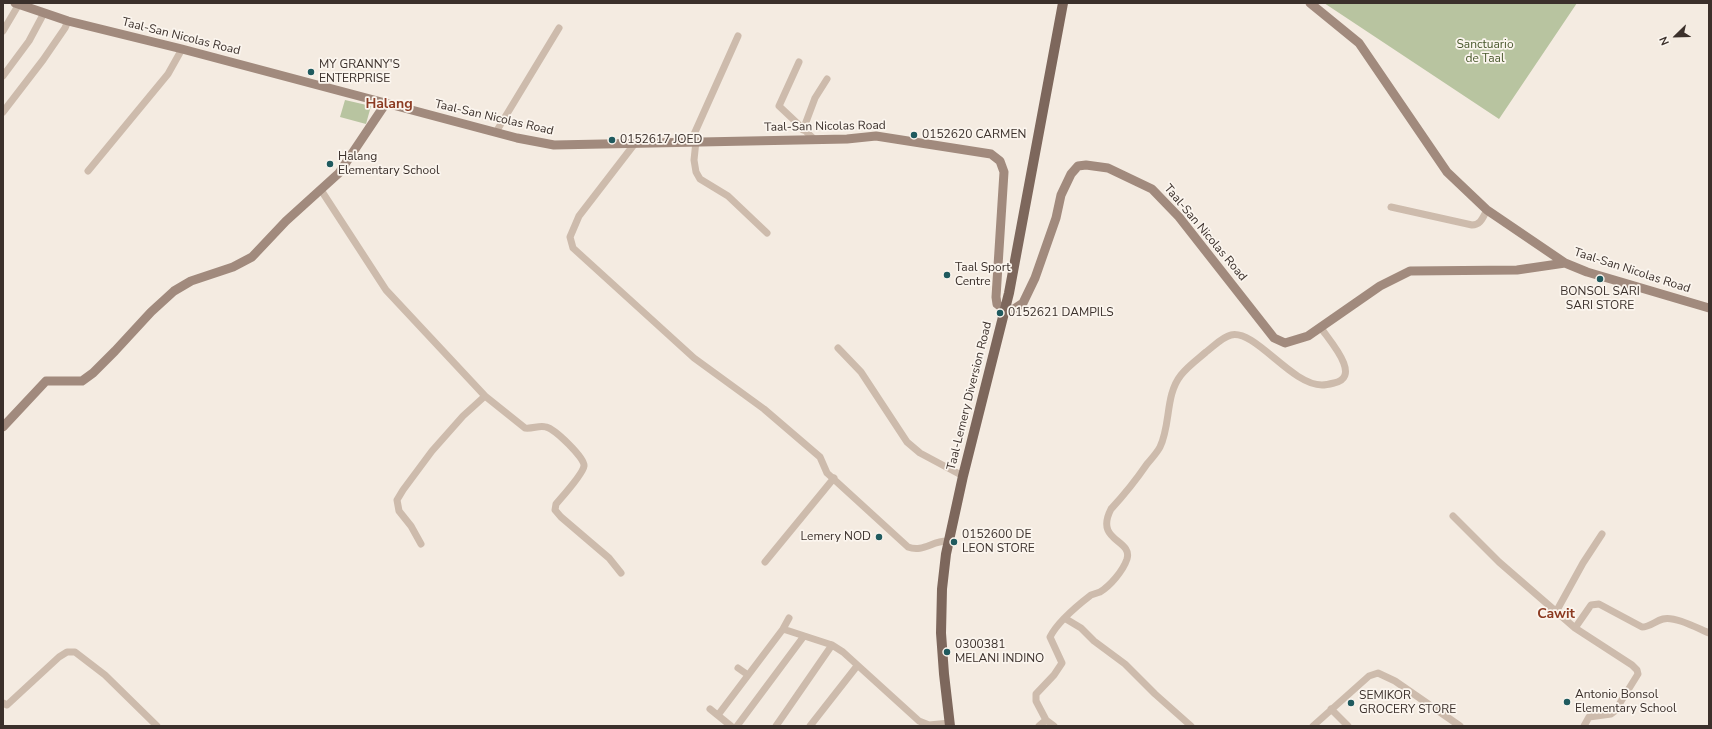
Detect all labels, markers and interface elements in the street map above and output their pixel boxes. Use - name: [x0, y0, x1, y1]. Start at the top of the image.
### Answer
- street label: Taal-San Nicolas Road: [120, 15, 242, 59]
- north arrow: [1656, 16, 1696, 56]
- text: N: [1656, 34, 1673, 48]
- park label: Sanctuario de Taal: [1456, 38, 1514, 66]
- place label: MY GRANNY'S ENTERPRISE: [319, 58, 400, 86]
- marker: MY GRANNY'S ENTERPRISE: [306, 67, 316, 77]
- district label: Halang: [365, 97, 413, 113]
- street label: Taal-San Nicolas Road: [433, 97, 555, 139]
- street label: Taal-San Nicolas Road: [764, 119, 886, 135]
- place label: 0152620 CARMEN: [922, 128, 1026, 142]
- marker: 0152620 CARMEN: [909, 130, 919, 140]
- place label: 0152617 JOED: [620, 133, 702, 147]
- marker: 0152617 JOED: [607, 135, 617, 145]
- place label: Halang Elementary School: [338, 150, 439, 178]
- marker: Halang Elementary School: [325, 159, 335, 169]
- street label: Taal-San Nicolas Road: [1160, 182, 1250, 284]
- street label: Taal-San Nicolas Road: [1572, 245, 1692, 297]
- place label: Taal Sport Centre: [955, 261, 1011, 289]
- marker: Taal Sport Centre: [942, 270, 952, 280]
- marker: BONSOL SARI SARI STORE: [1595, 274, 1605, 284]
- place label: BONSOL SARI SARI STORE: [1560, 285, 1640, 313]
- place label: 0152621 DAMPILS: [1008, 306, 1114, 320]
- marker: 0152621 DAMPILS: [995, 308, 1005, 318]
- street label: Taal-Lemery Diversion Road: [945, 320, 995, 472]
- place label: 0152600 DE LEON STORE: [962, 528, 1035, 556]
- place label: Lemery NOD: [801, 530, 871, 544]
- marker: Lemery NOD: [874, 532, 884, 542]
- marker: 0152600 DE LEON STORE: [949, 537, 959, 547]
- district label: Cawit: [1537, 607, 1575, 623]
- place label: 0300381 MELANI INDINO: [955, 638, 1044, 666]
- marker: 0300381 MELANI INDINO: [942, 647, 952, 657]
- place label: Antonio Bonsol Elementary School: [1575, 688, 1676, 716]
- place label: SEMIKOR GROCERY STORE: [1359, 689, 1456, 717]
- marker: Antonio Bonsol Elementary School: [1562, 697, 1572, 707]
- marker: SEMIKOR GROCERY STORE: [1346, 698, 1356, 708]

